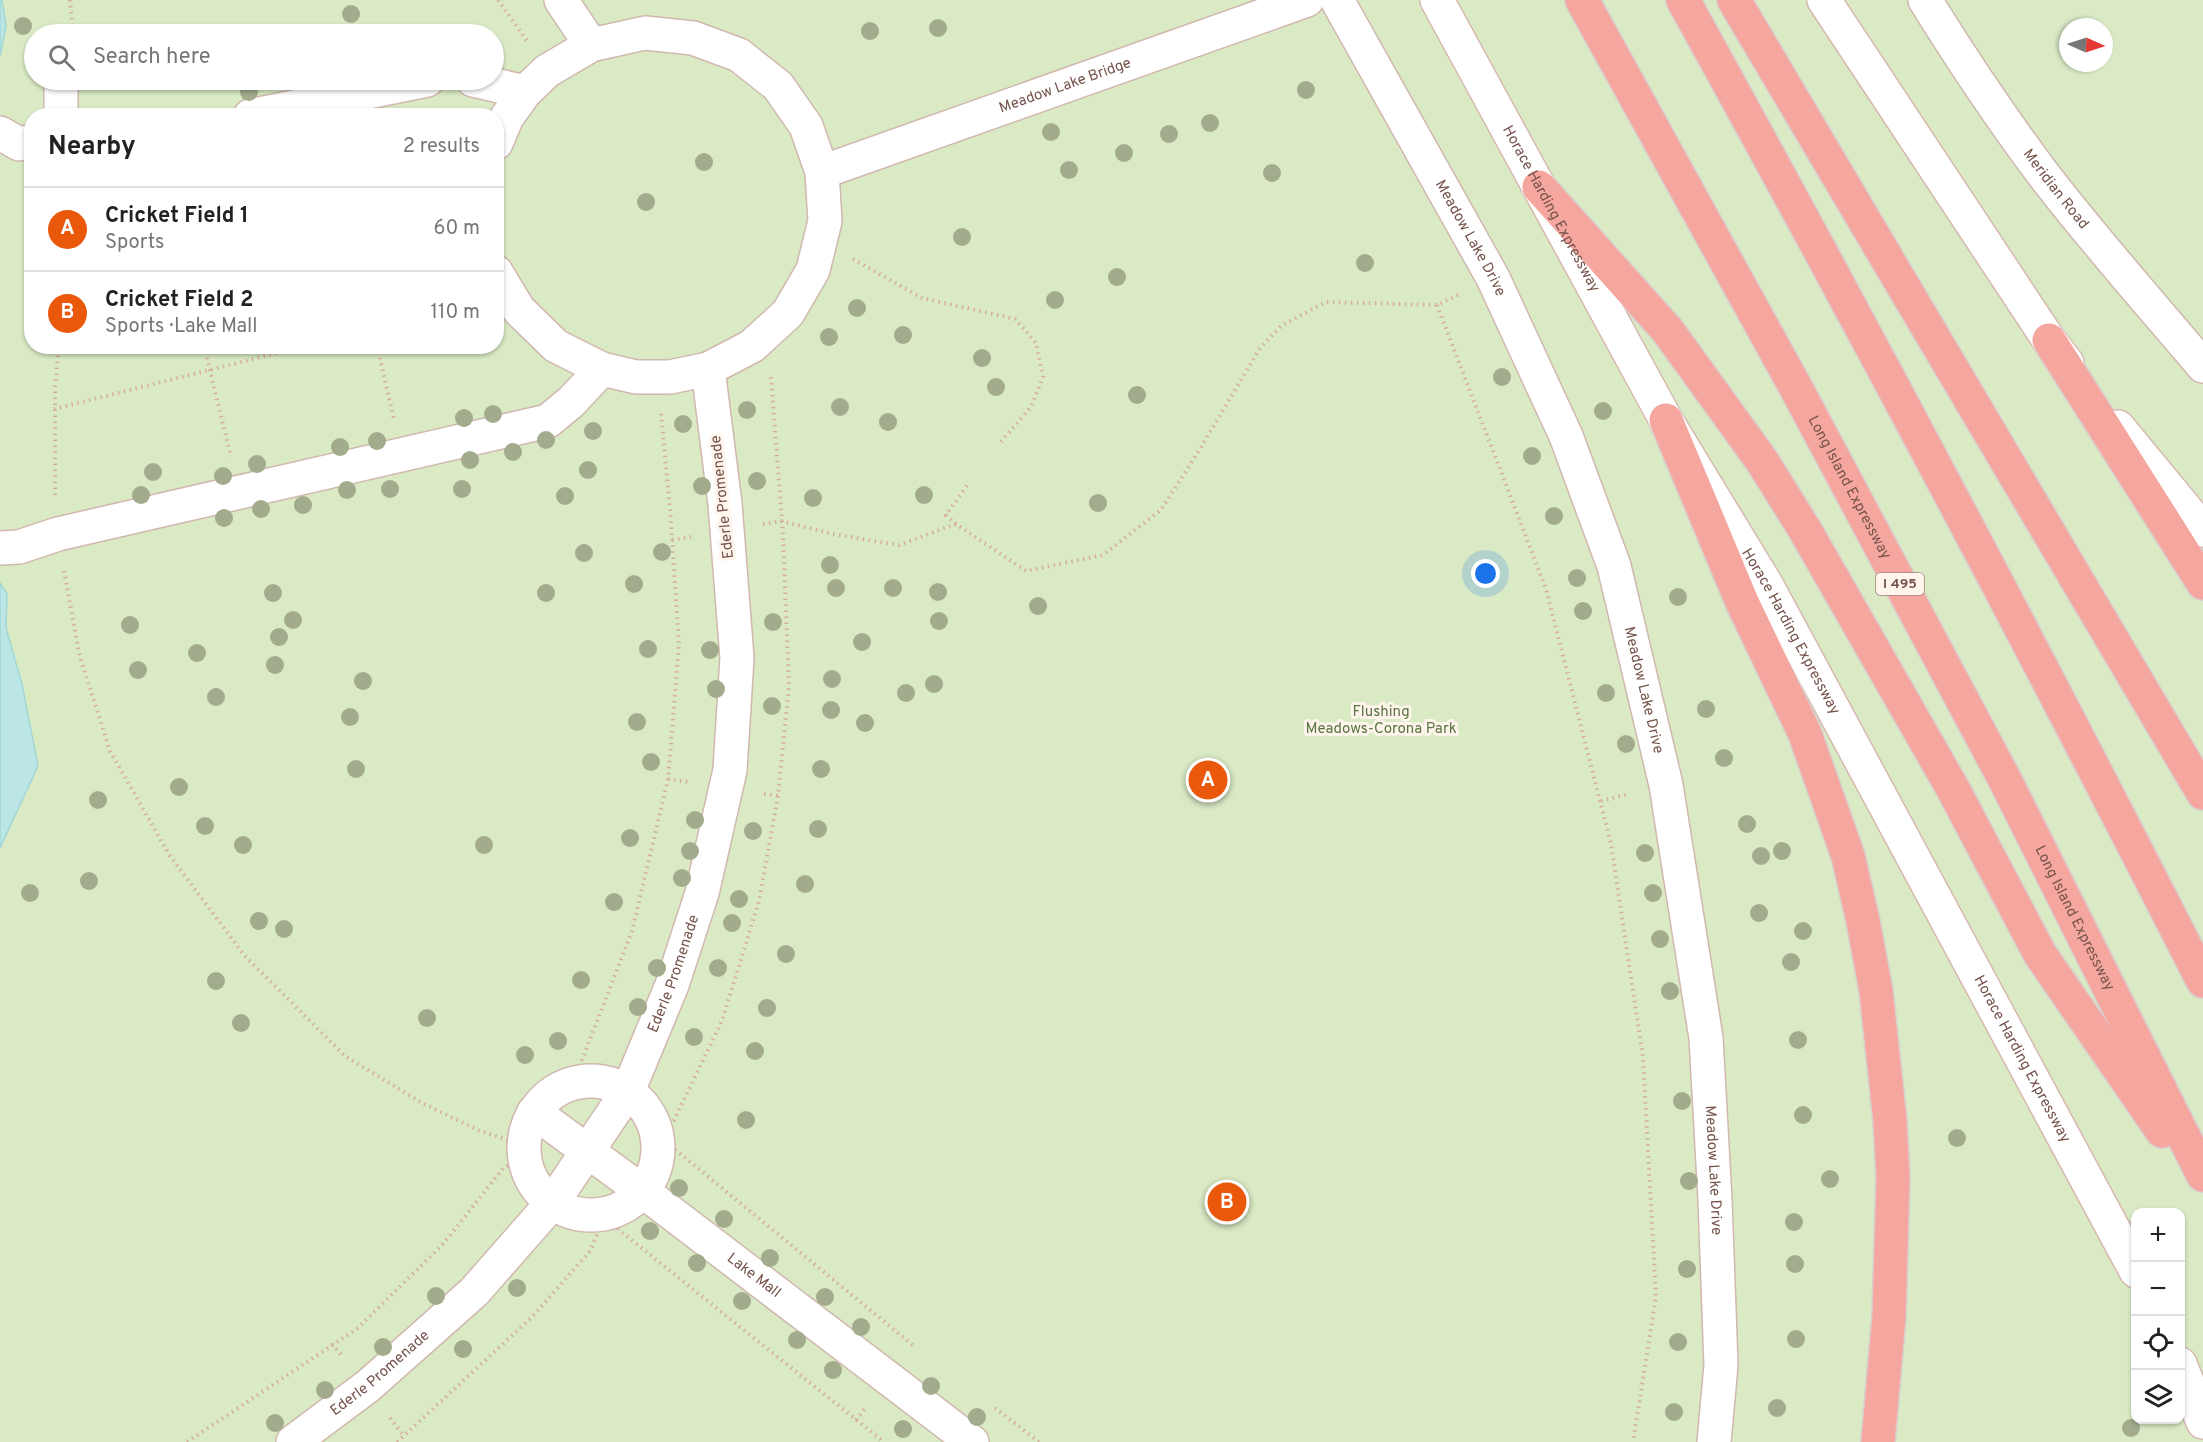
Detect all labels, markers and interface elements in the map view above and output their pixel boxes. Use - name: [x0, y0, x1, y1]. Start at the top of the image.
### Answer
- north arrow: [2059, 18, 2113, 72]
- search box: [24, 24, 504, 90]
- icon: search: [45, 41, 78, 74]
- text: Search here: [93, 44, 211, 71]
- street label: Meadow Lake Bridge: [997, 54, 1134, 118]
- street label: Horace Harding Expressway: [1498, 122, 1604, 296]
- text: Nearby: [48, 131, 136, 164]
- text: 2 results: [403, 134, 480, 160]
- street label: Meridian Road: [2018, 145, 2093, 233]
- street label: Meadow Lake Drive: [1430, 177, 1510, 299]
- text: Cricket Field 1: [105, 203, 249, 230]
- text: A: [60, 216, 75, 242]
- text: 60 m: [434, 216, 480, 242]
- text: Sports: [105, 230, 165, 256]
- text: Cricket Field 2: [105, 287, 253, 314]
- text: B: [61, 300, 74, 326]
- text: 110 m: [431, 300, 480, 326]
- text: Sports · Lake Mall: [105, 314, 258, 340]
- street label: Long Island Expressway: [1803, 413, 1895, 563]
- street label: Ederle Promenade: [707, 434, 739, 560]
- street label: Horace Harding Expressway: [1737, 545, 1844, 718]
- your location: [1471, 559, 1500, 588]
- road number: I 495: [1876, 573, 1924, 595]
- street label: Meadow Lake Drive: [1619, 625, 1668, 756]
- park label: Flushing Meadows-Corona Park: [1305, 703, 1457, 739]
- pin: A: [1188, 758, 1228, 802]
- street label: Long Island Expressway: [2030, 842, 2119, 994]
- street label: Ederle Promenade: [644, 912, 704, 1036]
- street label: Horace Harding Expressway: [1969, 972, 2075, 1146]
- street label: Meadow Lake Drive: [1700, 1105, 1726, 1235]
- pin: B: [1208, 1180, 1246, 1224]
- map controls: [2131, 1208, 2185, 1424]
- button: +: [2131, 1208, 2185, 1262]
- street label: Lake Mall: [723, 1249, 784, 1302]
- button: −: [2131, 1262, 2185, 1316]
- button: locate: [2131, 1316, 2185, 1370]
- street label: Ederle Promenade: [327, 1326, 434, 1420]
- button: layers: [2131, 1370, 2185, 1424]

